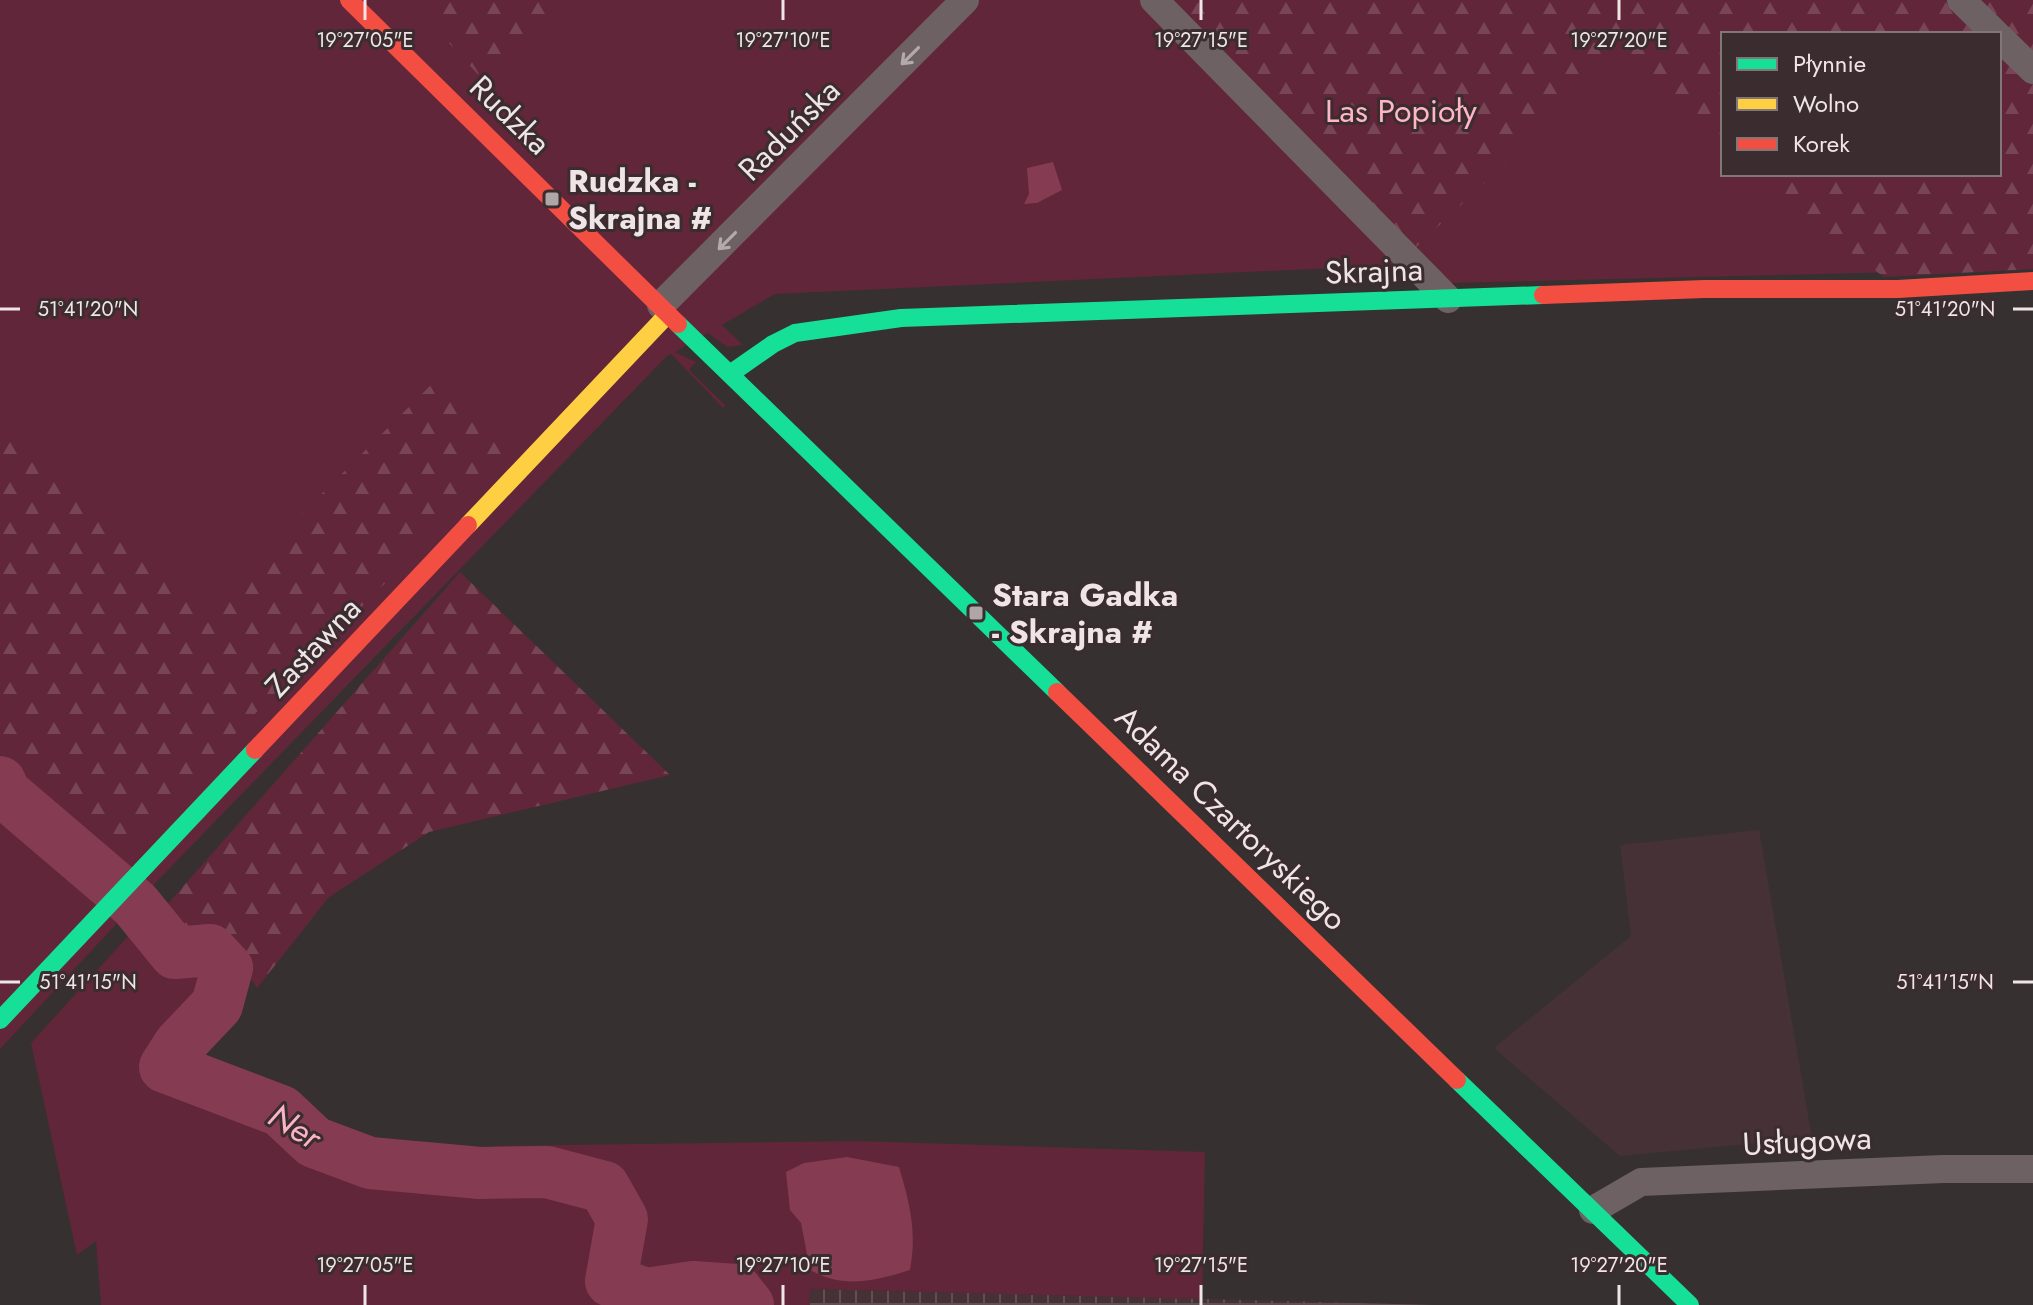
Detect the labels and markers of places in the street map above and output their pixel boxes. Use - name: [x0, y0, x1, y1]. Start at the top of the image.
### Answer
- place label: Rudzka - Skrajna #: [568, 158, 712, 241]
- marker: Rudzka - Skrajna #: [543, 190, 561, 208]
- place label: Stara Gadka - Skrajna #: [992, 572, 1178, 655]
- marker: Stara Gadka - Skrajna #: [967, 604, 985, 622]

